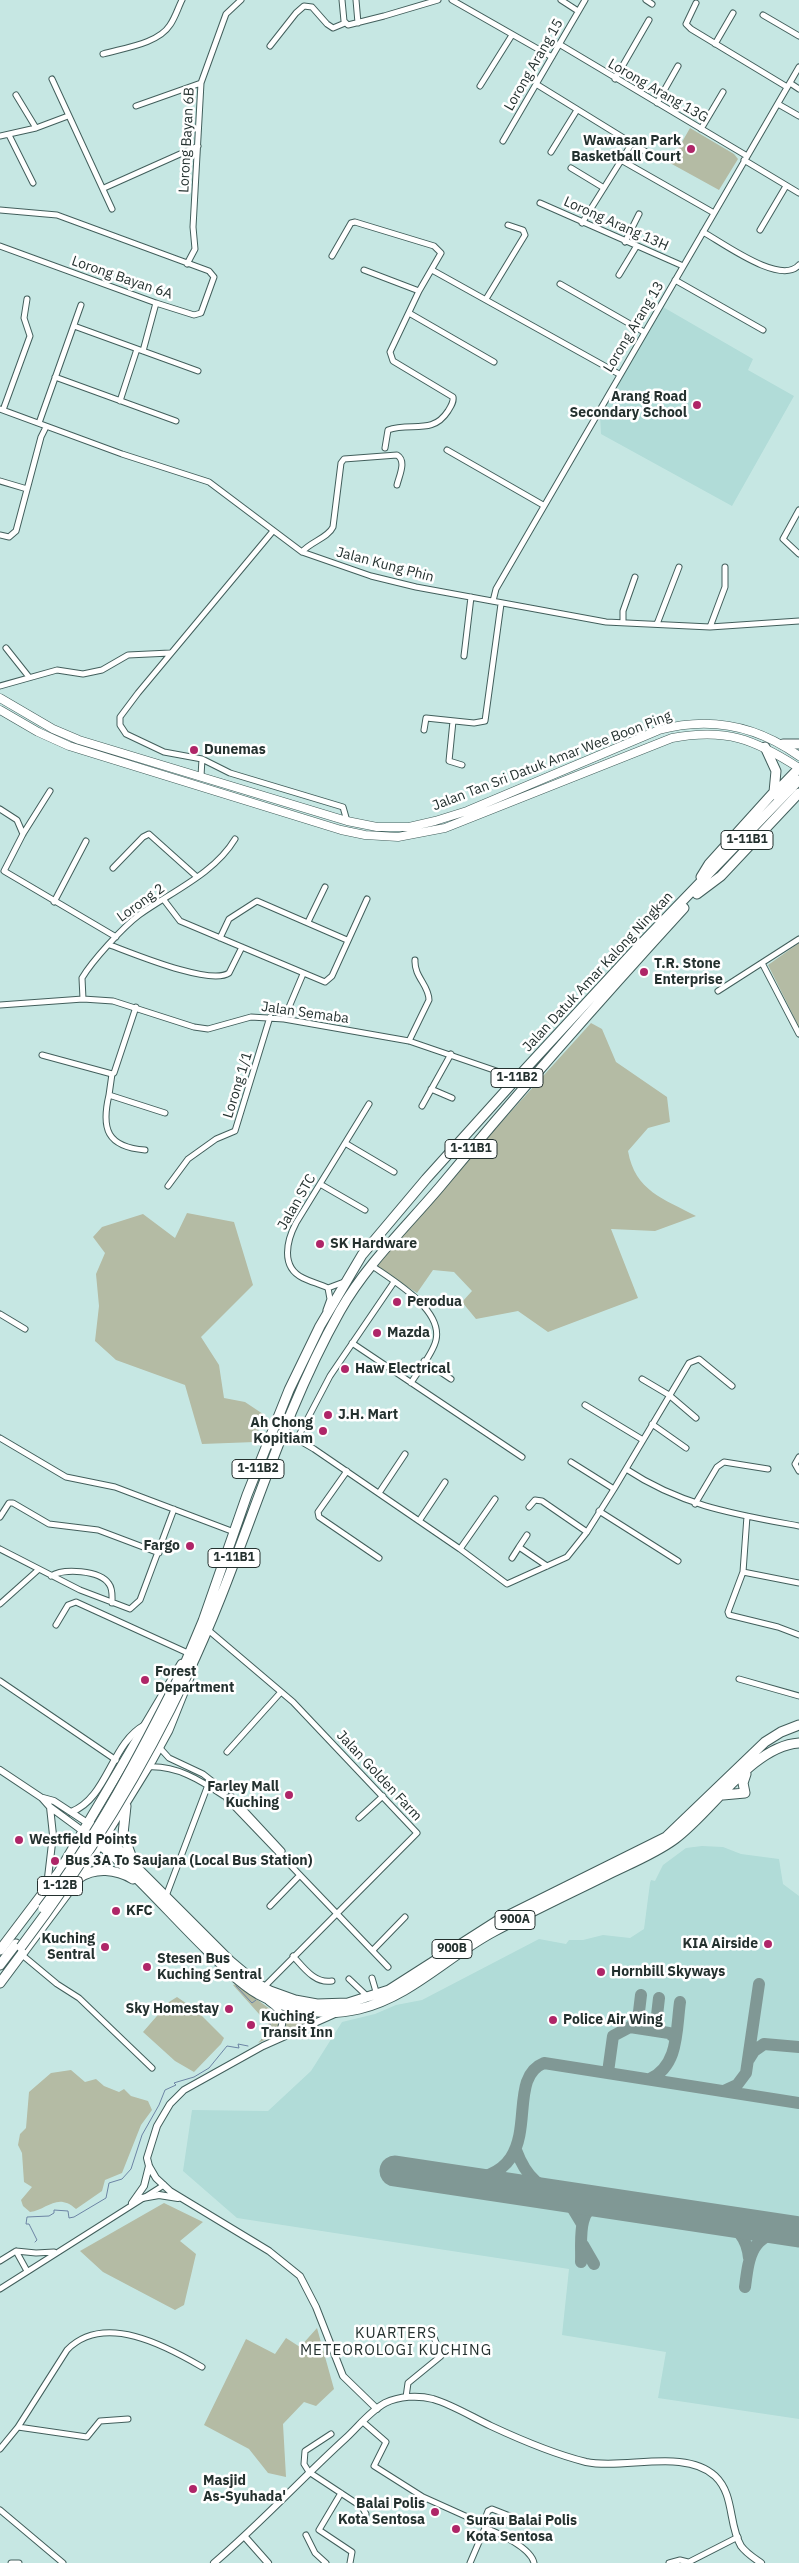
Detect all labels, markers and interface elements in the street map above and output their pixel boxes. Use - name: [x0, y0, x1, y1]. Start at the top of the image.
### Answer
- street label: Lorong Arang 15: [501, 16, 567, 114]
- street label: Lorong Arang 13G: [605, 55, 711, 127]
- street label: Lorong Bayan 6B: [176, 87, 198, 193]
- place label: Wawasan Park Basketball Court: [571, 133, 681, 166]
- marker: Wawasan Park Basketball Court: [685, 143, 697, 155]
- street label: Lorong Arang 13H: [561, 193, 671, 255]
- street label: Lorong Bayan 6A: [69, 253, 175, 303]
- street label: Lorong Arang 13: [600, 278, 668, 376]
- place label: Arang Road Secondary School: [570, 389, 687, 422]
- marker: Arang Road Secondary School: [691, 399, 703, 411]
- street label: Jalan Kung Phin: [334, 544, 436, 586]
- street label: Jalan Tan Sri Datuk Amar Wee Boon Ping: [430, 707, 674, 815]
- place label: Dunemas: [204, 742, 266, 758]
- marker: Dunemas: [188, 744, 200, 756]
- road number: 1-11B1: [721, 830, 773, 850]
- street label: Lorong 2: [114, 880, 168, 926]
- street label: Jalan Datuk Amar Kalong Ningkan: [519, 889, 677, 1055]
- place label: T.R. Stone Enterprise: [654, 956, 723, 989]
- marker: T.R. Stone Enterprise: [638, 966, 650, 978]
- street label: Jalan Semaba: [260, 999, 350, 1027]
- street label: Lorong 1/1: [220, 1050, 256, 1120]
- road number: 1-11B2: [491, 1068, 543, 1088]
- road number: 1-11B1: [445, 1140, 497, 1158]
- street label: Jalan STC: [274, 1171, 320, 1233]
- place label: SK Hardware: [330, 1236, 417, 1252]
- marker: SK Hardware: [314, 1238, 326, 1250]
- place label: Perodua: [407, 1294, 462, 1310]
- marker: Perodua: [391, 1296, 403, 1308]
- place label: Mazda: [387, 1325, 430, 1341]
- marker: Mazda: [371, 1327, 383, 1339]
- place label: Haw Electrical: [355, 1361, 450, 1377]
- marker: Haw Electrical: [339, 1363, 351, 1375]
- place label: J.H. Mart: [338, 1407, 398, 1423]
- marker: J.H. Mart: [322, 1409, 334, 1421]
- place label: Ah Chong Kopitiam: [250, 1415, 313, 1448]
- marker: Ah Chong Kopitiam: [317, 1425, 329, 1437]
- road number: 1-11B2: [232, 1460, 284, 1478]
- place label: Fargo: [143, 1538, 180, 1554]
- marker: Fargo: [184, 1540, 196, 1552]
- road number: 1-11B1: [208, 1549, 260, 1568]
- place label: Forest Department: [155, 1664, 234, 1696]
- marker: Forest Department: [139, 1674, 151, 1686]
- street label: Jalan Golden Farm: [333, 1727, 425, 1825]
- place label: Farley Mall Kuching: [207, 1779, 279, 1811]
- marker: Farley Mall Kuching: [283, 1789, 295, 1801]
- place label: Westfield Points: [29, 1832, 137, 1848]
- marker: Westfield Points: [13, 1834, 25, 1846]
- place label: Bus 3A To Saujana (Local Bus Station): [65, 1853, 312, 1869]
- marker: Bus 3A To Saujana (Local Bus Station): [49, 1855, 61, 1867]
- road number: 1-12B: [38, 1876, 82, 1895]
- place label: KFC: [126, 1903, 153, 1919]
- marker: KFC: [110, 1905, 122, 1917]
- road number: 900A: [495, 1910, 535, 1930]
- place label: Kuching Sentral: [42, 1931, 95, 1964]
- place label: KIA Airside: [683, 1936, 758, 1952]
- marker: KIA Airside: [762, 1938, 774, 1950]
- road number: 900B: [432, 1940, 472, 1958]
- marker: Kuching Sentral: [99, 1941, 111, 1953]
- place label: Stesen Bus Kuching Sentral: [157, 1951, 262, 1984]
- marker: Stesen Bus Kuching Sentral: [141, 1961, 153, 1973]
- place label: Hornbill Skyways: [611, 1964, 725, 1980]
- marker: Hornbill Skyways: [595, 1966, 607, 1978]
- place label: Sky Homestay: [125, 2001, 219, 2017]
- marker: Sky Homestay: [223, 2003, 235, 2015]
- place label: Kuching Transit Inn: [261, 2009, 333, 2041]
- place label: Police Air Wing: [563, 2012, 663, 2028]
- marker: Police Air Wing: [547, 2014, 559, 2026]
- marker: Kuching Transit Inn: [245, 2019, 257, 2031]
- district label: KUARTERS METEOROLOGI KUCHING: [298, 2325, 494, 2360]
- place label: Masjid As-Syuhada': [203, 2473, 286, 2506]
- marker: Masjid As-Syuhada': [187, 2483, 199, 2495]
- place label: Balai Polis Kota Sentosa: [338, 2496, 425, 2528]
- marker: Balai Polis Kota Sentosa: [429, 2506, 441, 2518]
- place label: Surau Balai Polis Kota Sentosa: [466, 2513, 577, 2546]
- marker: Surau Balai Polis Kota Sentosa: [450, 2523, 462, 2535]

